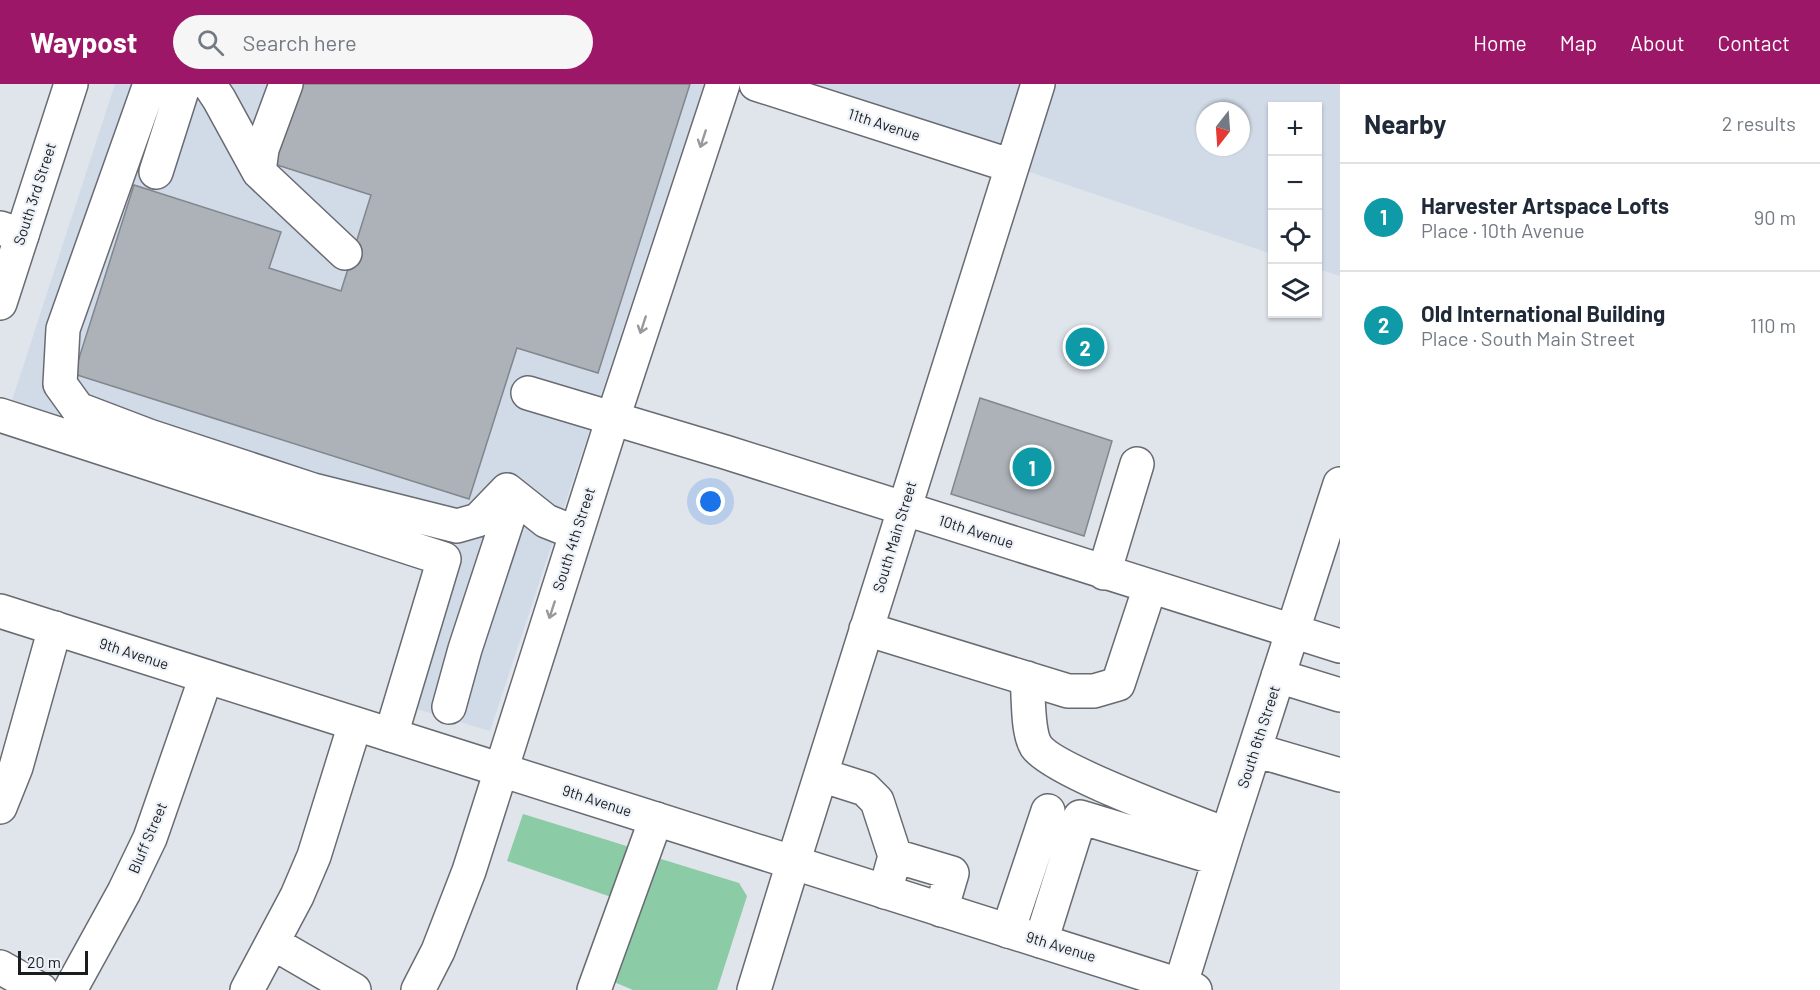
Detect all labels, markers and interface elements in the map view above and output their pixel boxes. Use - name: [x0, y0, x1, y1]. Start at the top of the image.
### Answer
- search box: [173, 15, 593, 69]
- text: Waypost: [30, 25, 137, 59]
- icon: search: [194, 26, 227, 59]
- text: Search here: [242, 29, 357, 55]
- text: Home: [1473, 30, 1527, 55]
- text: Map: [1560, 30, 1597, 55]
- text: About: [1630, 30, 1685, 55]
- text: Contact: [1718, 30, 1790, 55]
- north arrow: [1196, 102, 1250, 156]
- map controls: [1268, 102, 1322, 318]
- button: +: [1268, 102, 1322, 156]
- street label: 11th Avenue: [846, 104, 923, 144]
- text: Nearby: [1364, 108, 1446, 139]
- text: 2 results: [1722, 111, 1796, 135]
- one-way arrow: [697, 129, 708, 148]
- street label: South 3rd Street: [9, 140, 59, 247]
- button: −: [1268, 156, 1322, 210]
- text: Harvester Artspace Lofts: [1421, 192, 1669, 218]
- text: 1: [1380, 205, 1387, 229]
- text: 90 m: [1754, 205, 1796, 229]
- button: locate: [1268, 210, 1322, 264]
- text: Place · 10th Avenue: [1421, 218, 1585, 242]
- button: layers: [1268, 264, 1322, 318]
- text: Old International Building: [1421, 300, 1665, 326]
- text: 2: [1378, 313, 1389, 337]
- text: 110 m: [1750, 313, 1796, 337]
- one-way arrow: [637, 315, 648, 334]
- pin: 2: [1066, 324, 1104, 370]
- text: Place · South Main Street: [1421, 326, 1635, 350]
- pin: 1: [1012, 444, 1052, 490]
- street label: South Main Street: [869, 479, 920, 595]
- street label: South 4th Street: [548, 485, 598, 592]
- your location: [696, 487, 725, 516]
- street label: 10th Avenue: [936, 510, 1016, 552]
- one-way arrow: [545, 600, 556, 619]
- street label: 9th Avenue: [97, 633, 171, 673]
- street label: South 6th Street: [1233, 683, 1283, 790]
- street label: 9th Avenue: [560, 780, 634, 820]
- street label: Bluff Street: [124, 799, 170, 876]
- street label: 9th Avenue: [1024, 927, 1098, 965]
- scale bar: [18, 948, 88, 976]
- text: 20 m: [27, 952, 61, 971]

